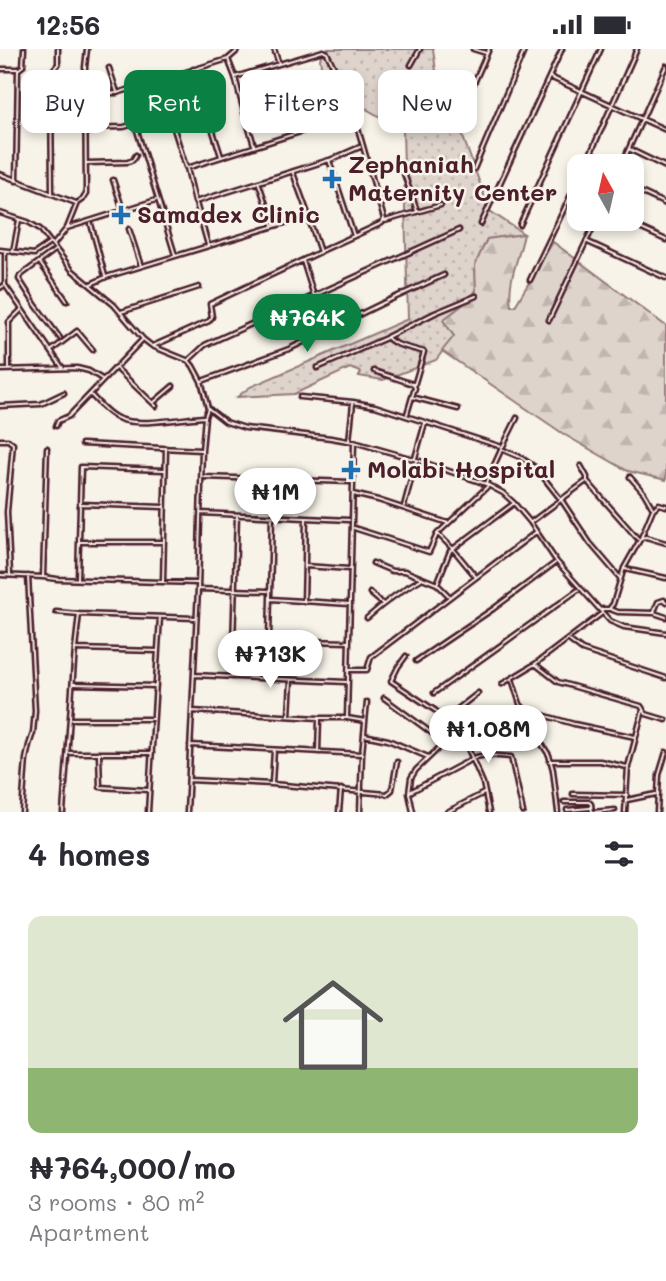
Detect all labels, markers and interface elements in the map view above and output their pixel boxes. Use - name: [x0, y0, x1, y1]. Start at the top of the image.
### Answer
- text: 12:56: [35, 8, 100, 42]
- chip: Buy: [21, 70, 110, 133]
- chip: Rent: [124, 70, 226, 133]
- chip: Filters: [240, 70, 364, 133]
- chip: New: [378, 70, 477, 133]
- place label: Zephaniah Maternity Center: [348, 148, 557, 207]
- north arrow: [567, 154, 644, 231]
- map controls: [567, 154, 644, 231]
- marker: Zephaniah Maternity Center: [322, 169, 342, 189]
- place label: Samadex Clinic: [137, 198, 320, 229]
- marker: Samadex Clinic: [111, 205, 131, 225]
- pin: ₦764K: [258, 295, 356, 354]
- text: ₦764K: [268, 302, 346, 332]
- place label: Molabi Hospital: [367, 453, 555, 484]
- marker: Molabi Hospital: [341, 460, 361, 480]
- pin: ₦1M: [241, 469, 309, 528]
- text: ₦1M: [250, 476, 300, 506]
- pin: ₦713K: [221, 631, 319, 690]
- text: ₦713K: [234, 638, 306, 668]
- pin: ₦1.08M: [431, 705, 545, 765]
- text: ₦1.08M: [445, 713, 531, 743]
- text: 4 homes: [28, 834, 150, 874]
- icon: filters: [600, 835, 638, 873]
- icon: home: [270, 962, 396, 1088]
- text: ₦764,000/mo: [28, 1147, 236, 1187]
- text: 3 rooms · 80 m²: [28, 1187, 204, 1217]
- text: Apartment: [28, 1217, 150, 1247]

